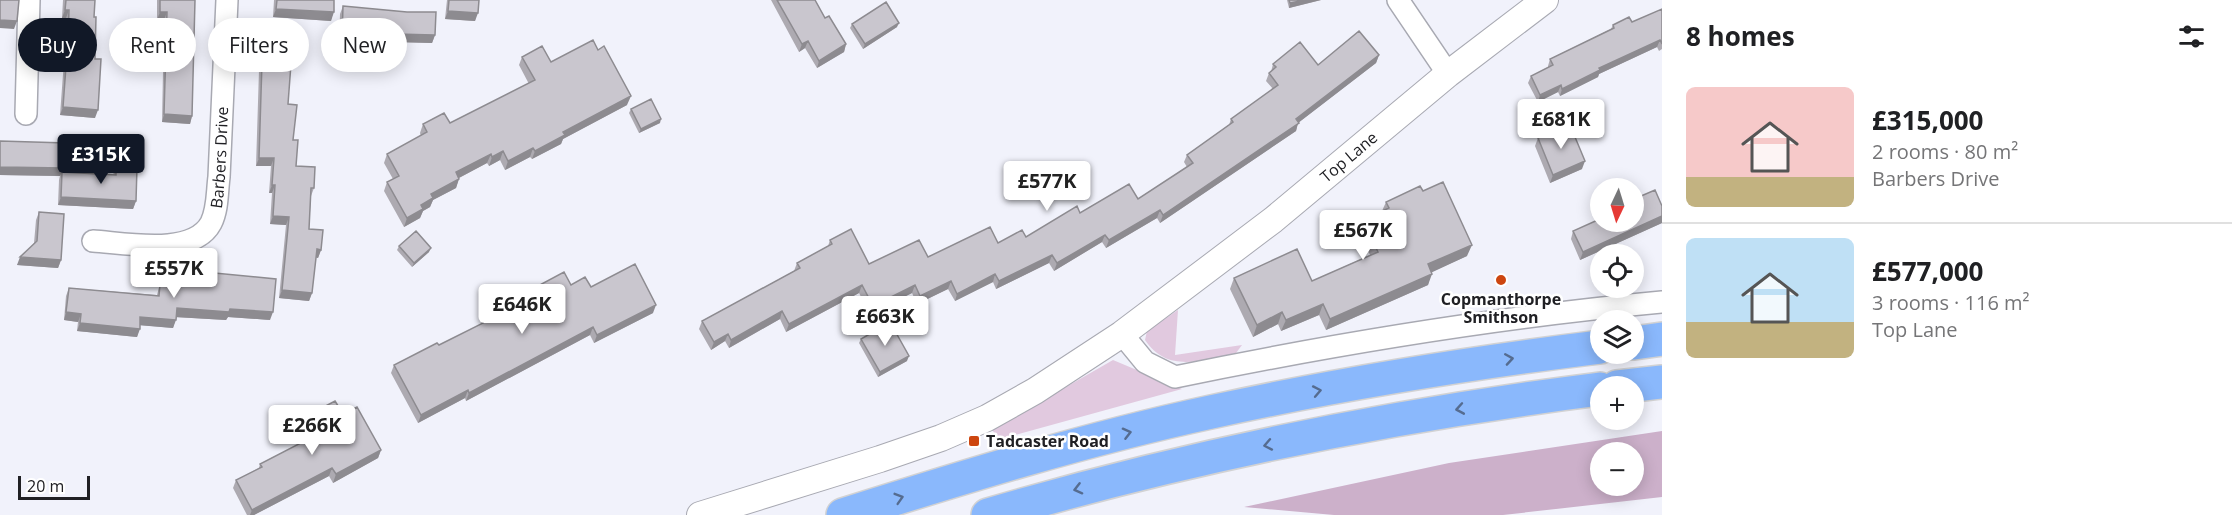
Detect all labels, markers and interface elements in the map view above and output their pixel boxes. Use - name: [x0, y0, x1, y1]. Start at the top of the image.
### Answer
- chip: Buy: [18, 18, 97, 72]
- chip: Rent: [109, 18, 196, 72]
- chip: Filters: [208, 18, 309, 72]
- chip: New: [321, 18, 407, 72]
- text: 8 homes: [1686, 18, 1795, 54]
- icon: filters: [2175, 20, 2208, 53]
- pin: £681K: [1519, 99, 1603, 150]
- text: £315,000: [1872, 102, 1983, 138]
- text: £681K: [1531, 105, 1591, 132]
- street label: Barbers Drive: [205, 106, 233, 210]
- icon: home: [1734, 111, 1806, 183]
- street label: Top Lane: [1315, 127, 1382, 187]
- pin: £315K: [59, 134, 143, 185]
- text: 2 rooms · 80 m²: [1872, 138, 2018, 165]
- text: £315K: [71, 140, 131, 167]
- pin: £577K: [1005, 161, 1089, 212]
- text: Barbers Drive: [1872, 165, 2000, 192]
- text: £577K: [1017, 167, 1077, 194]
- north arrow: [1590, 178, 1644, 232]
- map controls: [1590, 178, 1644, 496]
- pin: £567K: [1321, 210, 1405, 261]
- text: £567K: [1333, 216, 1393, 243]
- button: locate: [1590, 244, 1644, 298]
- pin: £557K: [132, 248, 216, 299]
- text: £577,000: [1872, 253, 1983, 289]
- text: £557K: [144, 254, 204, 281]
- icon: home: [1734, 262, 1806, 334]
- marker: Copmanthorpe Smithson: [1494, 273, 1508, 287]
- pin: £646K: [480, 284, 564, 335]
- place label: Copmanthorpe Smithson: [1441, 288, 1561, 328]
- text: 3 rooms · 116 m²: [1872, 289, 2030, 316]
- text: £646K: [492, 290, 552, 317]
- pin: £663K: [843, 296, 927, 347]
- text: £663K: [855, 302, 915, 329]
- button: layers: [1590, 310, 1644, 364]
- text: Top Lane: [1872, 316, 1958, 343]
- one-way arrow: [1505, 353, 1514, 365]
- button: +: [1590, 376, 1644, 430]
- one-way arrow: [1312, 385, 1322, 398]
- one-way arrow: [1455, 403, 1464, 415]
- pin: £266K: [270, 405, 354, 456]
- text: £266K: [282, 411, 342, 438]
- one-way arrow: [1122, 428, 1132, 441]
- place label: Tadcaster Road: [986, 430, 1109, 452]
- marker: Tadcaster Road: [967, 434, 981, 448]
- one-way arrow: [1263, 438, 1273, 451]
- button: −: [1590, 442, 1644, 496]
- scale bar: [18, 473, 90, 500]
- text: 20 m: [27, 475, 64, 497]
- one-way arrow: [1073, 482, 1083, 495]
- one-way arrow: [893, 493, 904, 505]

